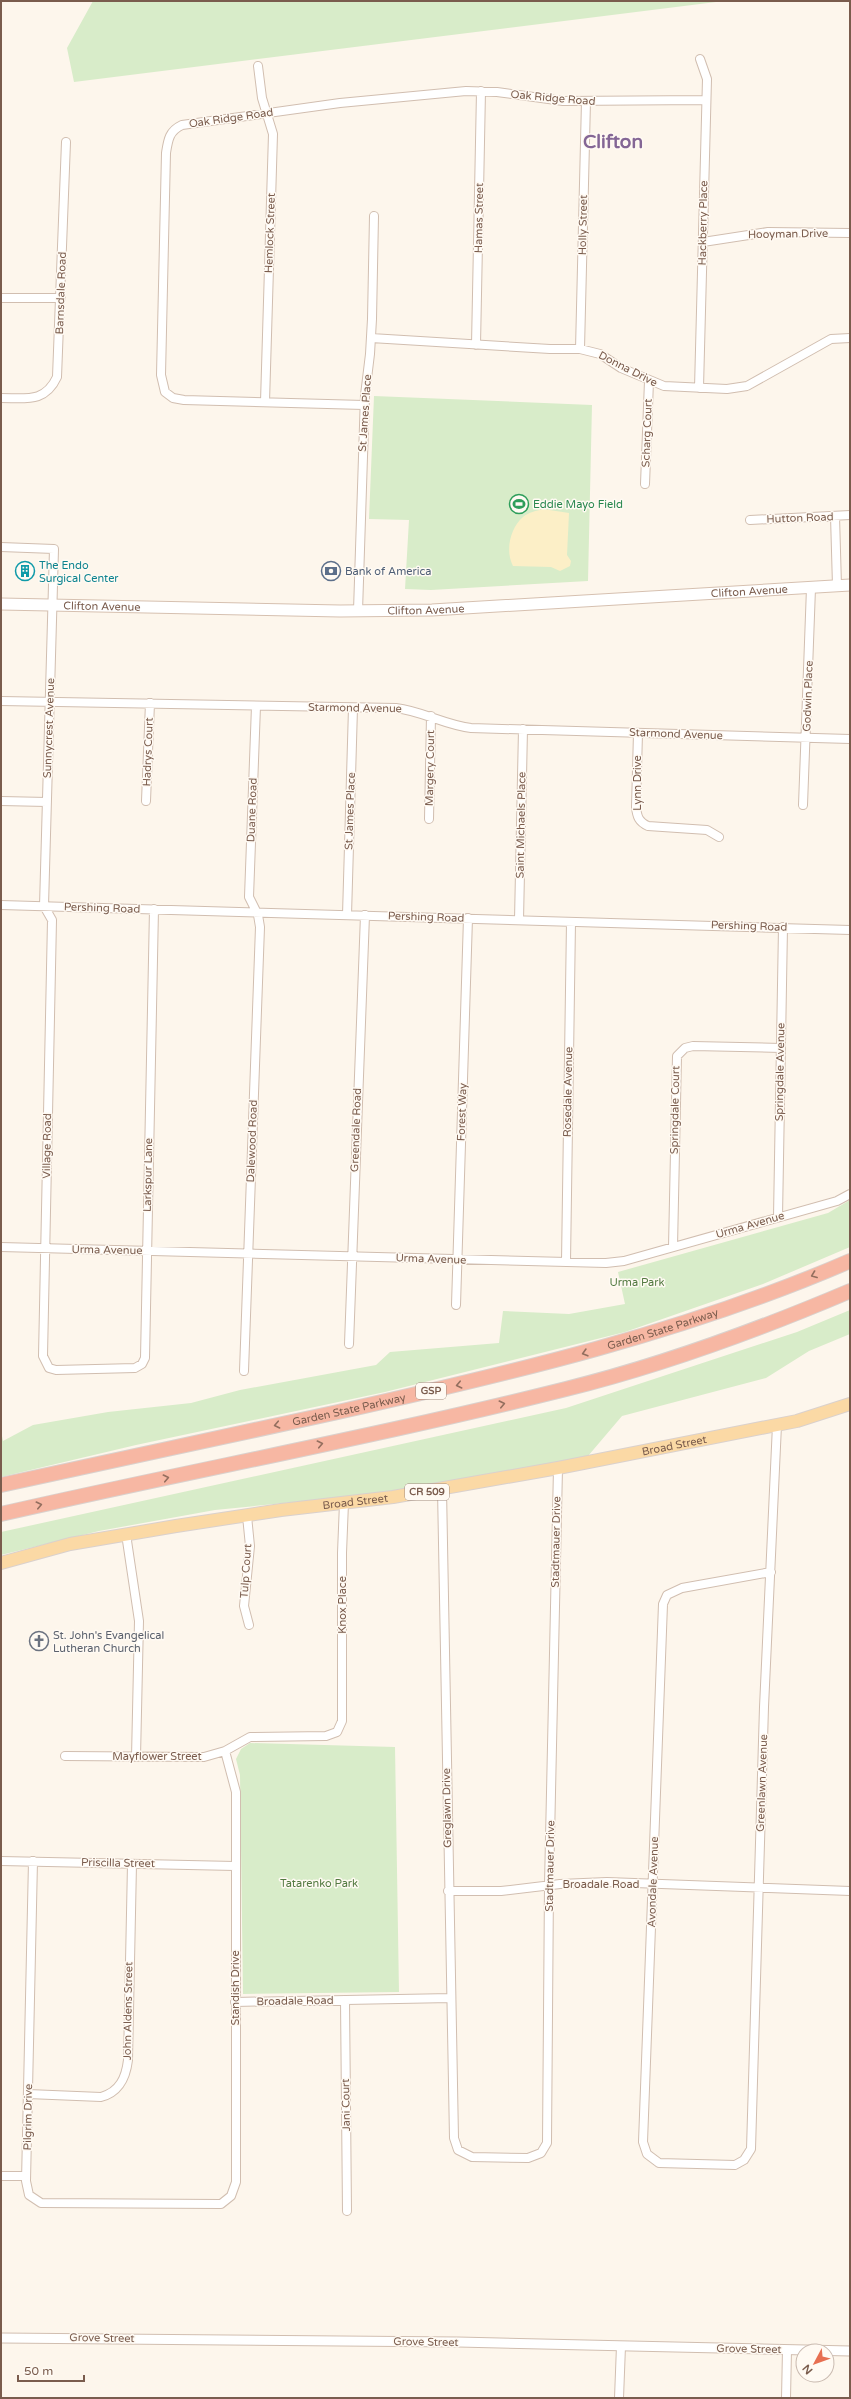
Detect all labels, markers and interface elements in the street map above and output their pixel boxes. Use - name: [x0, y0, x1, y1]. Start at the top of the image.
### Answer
- street label: Oak Ridge Road: [510, 88, 596, 108]
- street label: Oak Ridge Road: [188, 106, 274, 130]
- district label: Clifton: [583, 131, 643, 153]
- street label: Hackberry Place: [696, 180, 710, 266]
- street label: Hamas Street: [472, 183, 486, 253]
- street label: Hemlock Street: [262, 193, 278, 273]
- street label: Holly Street: [576, 195, 590, 255]
- street label: Hooyman Drive: [748, 227, 828, 241]
- street label: Barnsdale Road: [53, 251, 69, 334]
- street label: Donna Drive: [596, 349, 660, 389]
- street label: St James Place: [356, 374, 374, 452]
- street label: Scharg Court: [639, 398, 655, 468]
- sports icon: Eddie Mayo Field: [508, 493, 530, 515]
- place label: Eddie Mayo Field: [533, 498, 623, 511]
- street label: Hutton Road: [766, 510, 834, 526]
- place label: The Endo Surgical Center: [39, 559, 119, 585]
- building icon: The Endo Surgical Center: [14, 560, 36, 582]
- bank icon: Bank of America: [320, 560, 342, 582]
- place label: Bank of America: [345, 565, 432, 578]
- street label: Clifton Avenue: [711, 582, 788, 600]
- street label: Clifton Avenue: [63, 599, 141, 613]
- street label: Clifton Avenue: [387, 602, 465, 617]
- street label: Godwin Place: [800, 660, 816, 732]
- street label: Sunnycrest Avenue: [41, 678, 57, 778]
- street label: Starmond Avenue: [308, 701, 402, 715]
- street label: Hadrys Court: [140, 717, 156, 787]
- street label: Starmond Avenue: [629, 726, 723, 742]
- street label: Margery Court: [423, 730, 437, 806]
- street label: Lynn Drive: [631, 755, 644, 811]
- street label: St James Place: [342, 772, 358, 850]
- street label: Saint Michaels Place: [514, 772, 528, 878]
- street label: Duane Road: [244, 777, 260, 842]
- street label: Pershing Road: [64, 900, 141, 916]
- street label: Pershing Road: [388, 909, 465, 925]
- street label: Pershing Road: [711, 918, 788, 934]
- street label: Springdale Avenue: [773, 1023, 787, 1121]
- street label: Rosedale Avenue: [561, 1047, 575, 1137]
- street label: Springdale Court: [668, 1066, 682, 1154]
- street label: Forest Way: [454, 1083, 470, 1141]
- street label: Greendale Road: [348, 1088, 364, 1172]
- street label: Dalewood Road: [244, 1099, 260, 1183]
- street label: Village Road: [40, 1113, 54, 1179]
- street label: Larkspur Lane: [141, 1138, 155, 1212]
- street label: Urma Avenue: [714, 1209, 786, 1241]
- street label: Urma Avenue: [71, 1243, 143, 1257]
- street label: Urma Avenue: [395, 1251, 467, 1267]
- one-way arrow: [810, 1271, 817, 1279]
- park label: Urma Park: [610, 1276, 665, 1289]
- street label: Garden State Parkway: [606, 1305, 720, 1352]
- one-way arrow: [582, 1348, 589, 1357]
- one-way arrow: [456, 1380, 462, 1388]
- road number: GSP: [416, 1383, 446, 1399]
- street label: Garden State Parkway: [291, 1390, 407, 1428]
- one-way arrow: [499, 1400, 505, 1408]
- one-way arrow: [274, 1420, 280, 1428]
- street label: Broad Street: [641, 1432, 708, 1458]
- one-way arrow: [317, 1441, 324, 1449]
- one-way arrow: [163, 1474, 169, 1482]
- road number: CR 509: [405, 1484, 449, 1500]
- street label: Broad Street: [322, 1491, 389, 1512]
- street label: Stadtmauer Drive: [549, 1496, 563, 1588]
- one-way arrow: [36, 1502, 42, 1510]
- street label: Tulp Court: [238, 1543, 254, 1599]
- street label: Knox Place: [336, 1576, 349, 1634]
- place label: St. John's Evangelical Lutheran Church: [53, 1629, 164, 1655]
- church icon: St. John's Evangelical Lutheran Church: [28, 1630, 50, 1652]
- street label: Greenlawn Avenue: [754, 1734, 770, 1832]
- street label: Mayflower Street: [112, 1750, 202, 1763]
- street label: Greglawn Drive: [440, 1768, 454, 1848]
- street label: Stadtmauer Drive: [543, 1820, 557, 1912]
- street label: Avondale Avenue: [645, 1836, 661, 1928]
- street label: Priscilla Street: [81, 1856, 155, 1870]
- park label: Tatarenko Park: [280, 1877, 358, 1890]
- street label: Broadale Road: [562, 1878, 640, 1891]
- street label: Standish Drive: [229, 1950, 242, 2026]
- street label: John Aldens Street: [121, 1962, 135, 2060]
- street label: Broadale Road: [256, 1994, 334, 2008]
- street label: Jani Court: [339, 2078, 353, 2132]
- street label: Pilgrim Drive: [21, 2084, 35, 2150]
- street label: Grove Street: [69, 2331, 135, 2345]
- street label: Grove Street: [393, 2335, 459, 2349]
- street label: Grove Street: [716, 2342, 782, 2356]
- north arrow: [795, 2343, 835, 2383]
- scale bar: [18, 2357, 84, 2383]
- text: N: [800, 2362, 816, 2377]
- text: 50 m: [24, 2364, 53, 2378]

